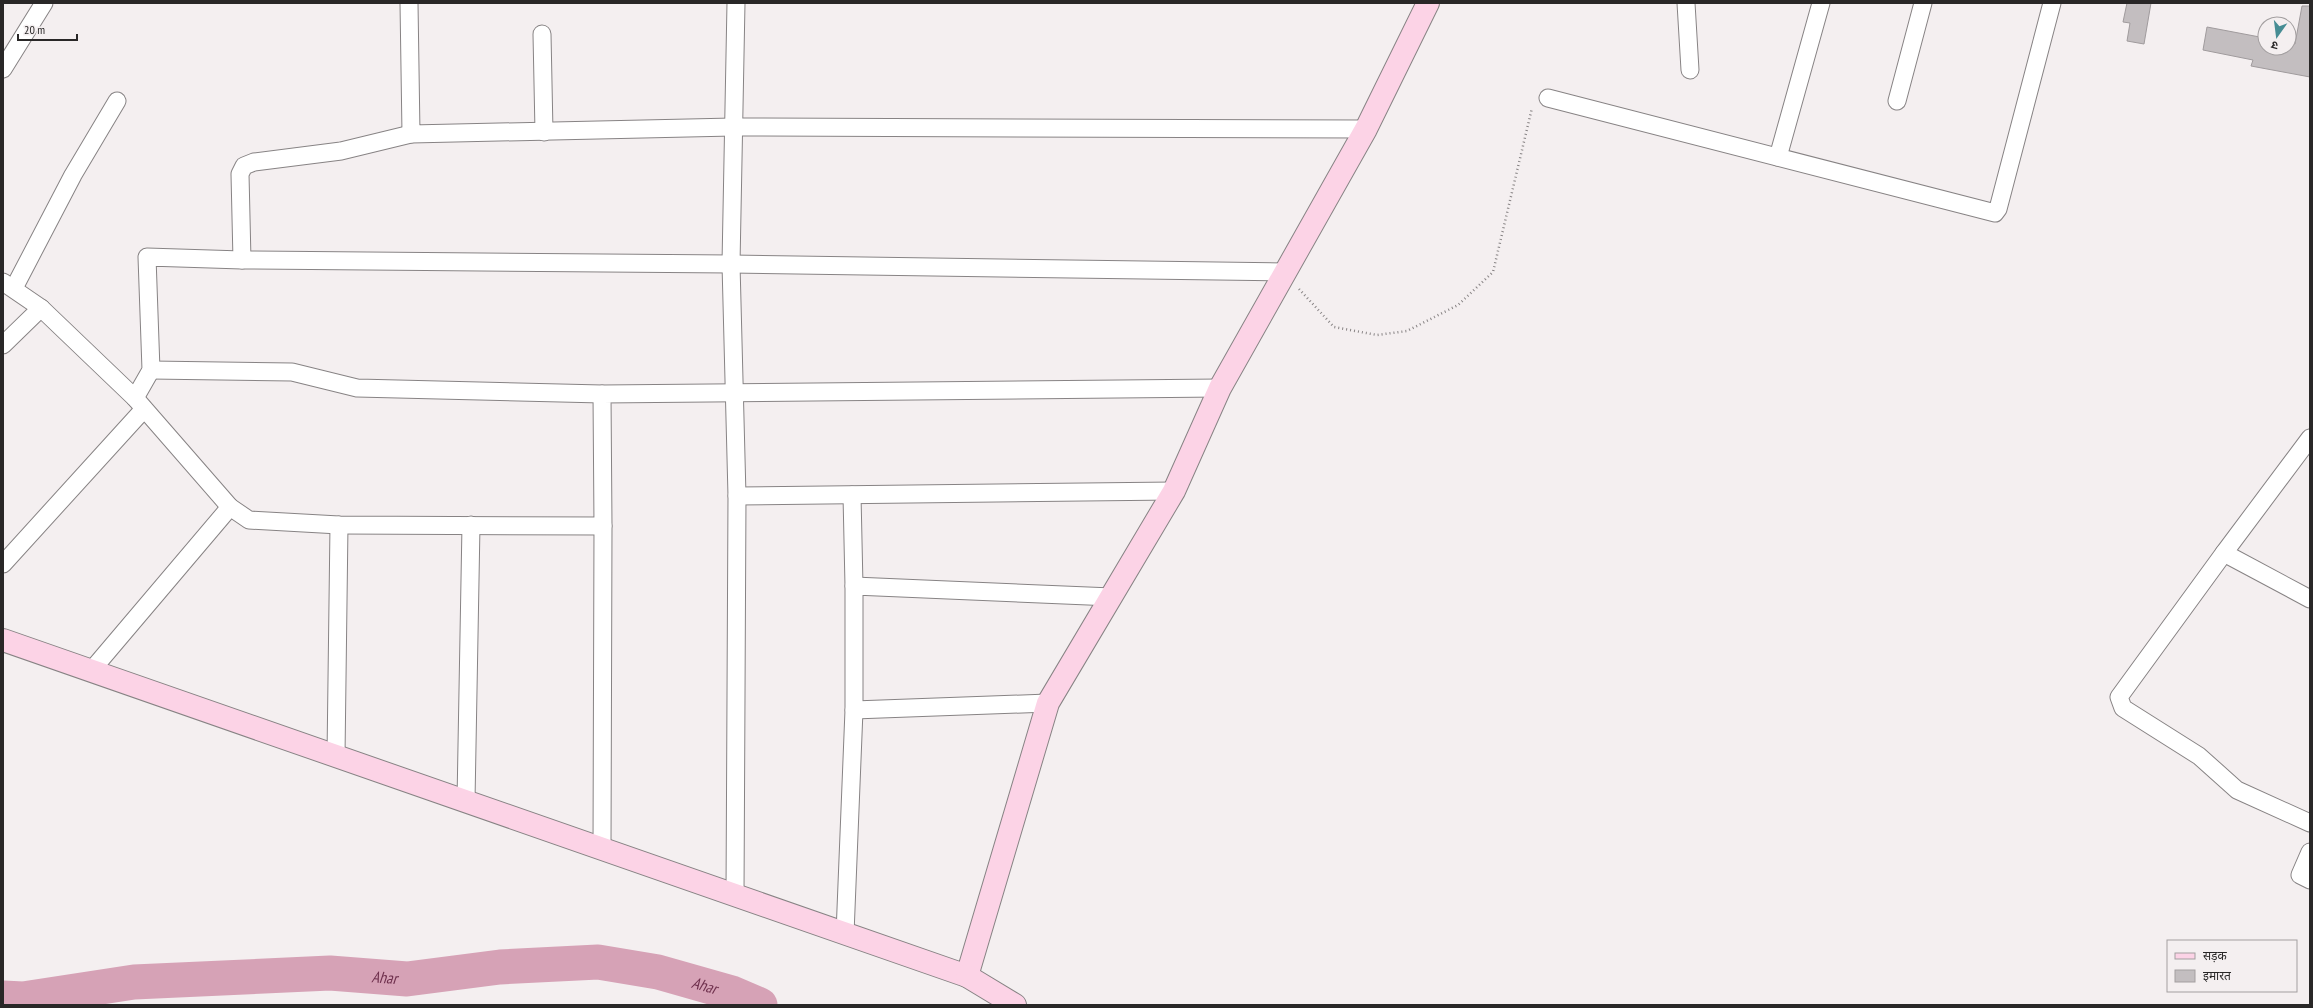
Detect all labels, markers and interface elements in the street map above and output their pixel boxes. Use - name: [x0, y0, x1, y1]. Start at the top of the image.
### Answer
- scale bar: [18, 16, 77, 42]
- north arrow: [2257, 16, 2297, 56]
- text: 20 m: [24, 22, 45, 37]
- text: उ: [2269, 38, 2279, 53]
- legend: [2167, 940, 2297, 992]
- text: सड़क: [2203, 948, 2228, 963]
- water label: Ahar: [371, 966, 400, 988]
- text: इमारत: [2203, 968, 2232, 983]
- water label: Ahar: [690, 972, 722, 999]

